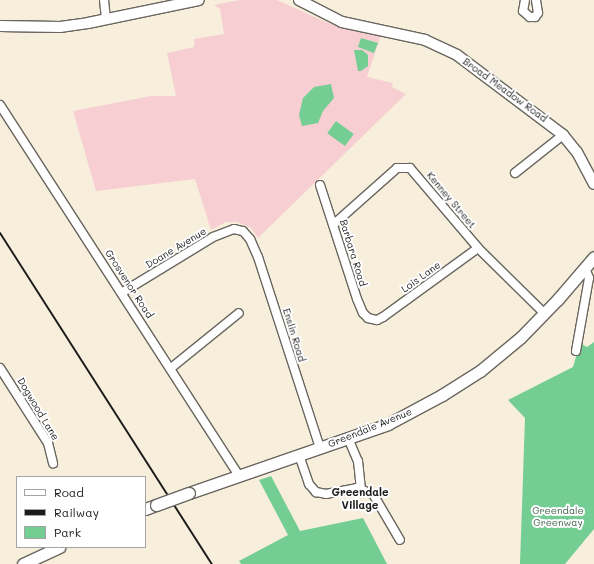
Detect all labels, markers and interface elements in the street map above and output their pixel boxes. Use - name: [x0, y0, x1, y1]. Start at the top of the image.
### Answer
- street label: Broad Meadow Road: [460, 55, 550, 125]
- street label: Kenney Street: [424, 169, 478, 231]
- street label: Barbara Road: [337, 218, 369, 288]
- street label: Doane Avenue: [144, 225, 208, 271]
- street label: Grosvenor Road: [102, 247, 156, 321]
- street label: Lois Lane: [399, 259, 443, 295]
- street label: Enslin Road: [280, 307, 308, 363]
- street label: Dogwood Lane: [15, 375, 61, 443]
- street label: Greendale Avenue: [326, 406, 414, 450]
- legend: [16, 476, 146, 548]
- text: Road: [54, 484, 84, 500]
- district label: Greendale Village: [332, 486, 388, 512]
- text: Railway: [54, 504, 99, 520]
- park label: Greendale Greenway: [532, 504, 584, 528]
- text: Park: [54, 524, 81, 540]

